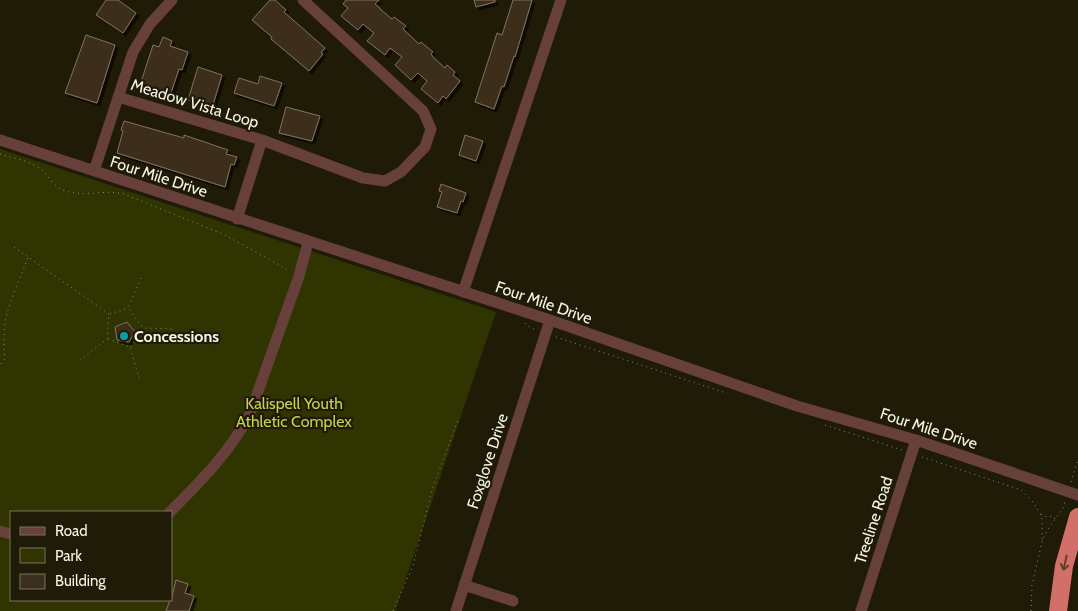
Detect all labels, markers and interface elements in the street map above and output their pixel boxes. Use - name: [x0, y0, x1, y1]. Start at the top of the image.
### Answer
- street label: Meadow Vista Loop: [128, 75, 261, 132]
- street label: Four Mile Drive: [108, 152, 210, 201]
- street label: Four Mile Drive: [493, 277, 595, 328]
- place label: Concessions: [134, 327, 219, 346]
- marker: Concessions: [118, 330, 130, 342]
- park label: Kalispell Youth Athletic Complex: [236, 394, 352, 431]
- street label: Four Mile Drive: [878, 404, 980, 453]
- street label: Foxglove Drive: [463, 411, 512, 511]
- street label: Treeline Road: [850, 474, 897, 566]
- legend: [10, 511, 172, 601]
- text: Road: [55, 522, 88, 540]
- text: Park: [55, 547, 82, 565]
- one-way arrow: [1060, 555, 1069, 571]
- text: Building: [55, 572, 106, 590]

